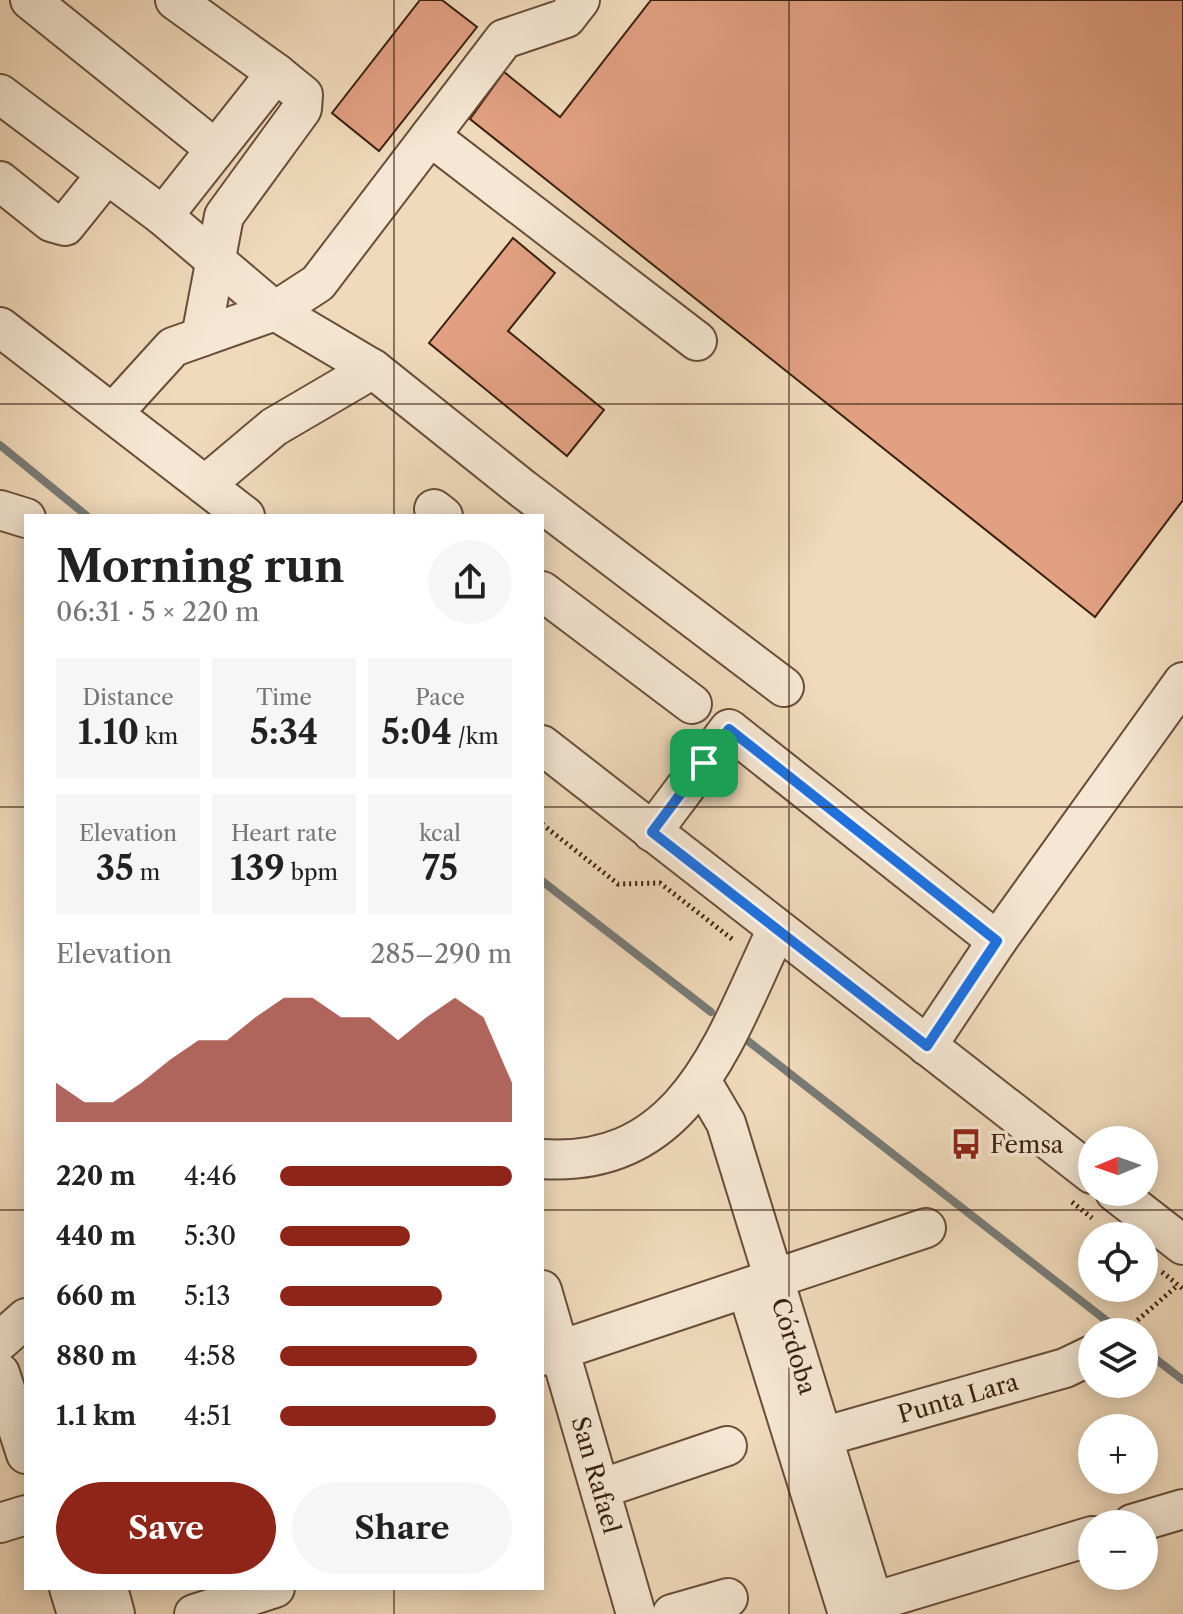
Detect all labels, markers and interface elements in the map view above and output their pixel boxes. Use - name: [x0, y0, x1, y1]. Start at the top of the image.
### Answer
- text: Morning run: [56, 539, 345, 593]
- button: share: [428, 540, 512, 624]
- text: 06:31 · 5 × 220 m: [56, 596, 260, 628]
- text: Distance: [82, 684, 174, 711]
- text: Time: [256, 684, 312, 711]
- text: Pace: [415, 684, 465, 711]
- text: 1.10: [78, 711, 139, 753]
- text: 5:34: [250, 711, 318, 753]
- text: 5:04: [381, 711, 452, 753]
- text: km: [139, 723, 178, 750]
- text: /km: [452, 723, 499, 750]
- pin: [670, 729, 738, 797]
- icon: arrive: [682, 741, 726, 785]
- text: Elevation: [79, 820, 177, 847]
- text: Heart rate: [231, 820, 337, 847]
- text: kcal: [419, 820, 461, 847]
- text: 35: [96, 847, 134, 889]
- text: 139: [230, 847, 285, 889]
- text: 75: [422, 847, 458, 889]
- text: m: [134, 859, 160, 886]
- text: bpm: [285, 859, 338, 886]
- text: Elevation: [56, 938, 172, 970]
- text: 285–290 m: [370, 938, 512, 970]
- north arrow: [1078, 1126, 1158, 1206]
- map controls: [1078, 1126, 1158, 1590]
- bus stop icon: Femsa: [949, 1127, 983, 1161]
- place label: Femsa: [990, 1130, 1064, 1159]
- text: 220 m: [56, 1160, 136, 1192]
- text: 4:46: [184, 1160, 237, 1192]
- text: 440 m: [56, 1220, 136, 1252]
- text: 5:30: [184, 1220, 236, 1252]
- button: locate: [1078, 1222, 1158, 1302]
- text: 660 m: [56, 1280, 136, 1312]
- text: 5:13: [184, 1280, 231, 1312]
- street label: Córdoba: [766, 1294, 823, 1398]
- button: layers: [1078, 1318, 1158, 1398]
- text: 880 m: [56, 1340, 137, 1372]
- text: 4:58: [184, 1340, 236, 1372]
- street label: Punta Lara: [894, 1367, 1022, 1429]
- text: 1.1 km: [56, 1400, 136, 1432]
- text: 4:51: [184, 1400, 231, 1432]
- street label: San Rafael: [565, 1413, 627, 1537]
- button: +: [1078, 1414, 1158, 1494]
- button: Save: [56, 1482, 276, 1574]
- button: Share: [292, 1482, 512, 1574]
- button: −: [1078, 1510, 1158, 1590]

